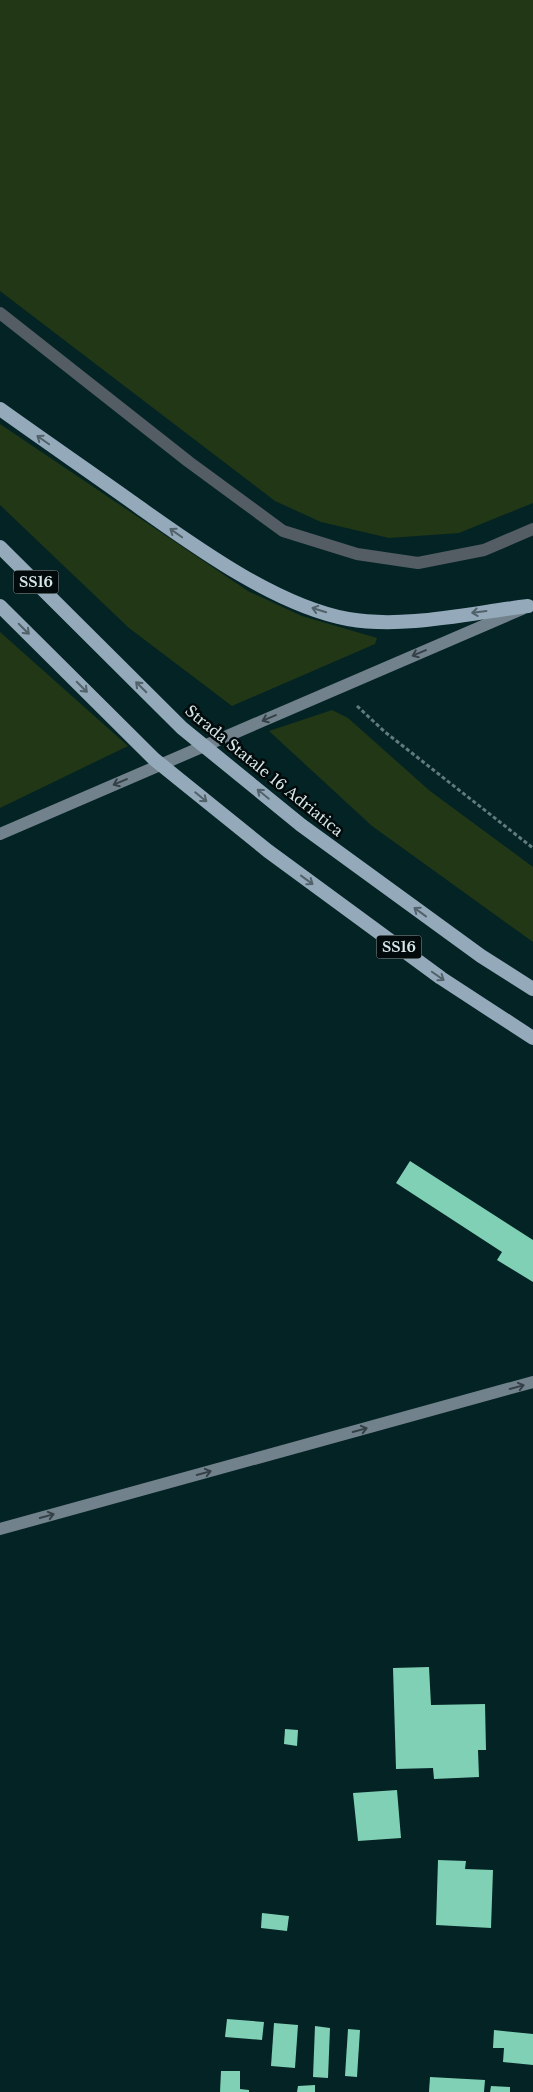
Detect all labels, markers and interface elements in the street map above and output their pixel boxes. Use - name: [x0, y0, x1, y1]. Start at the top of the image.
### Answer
- one-way arrow: [37, 435, 51, 445]
- one-way arrow: [169, 528, 183, 538]
- road number: SS16: [14, 570, 58, 594]
- one-way arrow: [311, 604, 327, 614]
- one-way arrow: [472, 607, 488, 617]
- one-way arrow: [17, 623, 30, 635]
- one-way arrow: [412, 649, 427, 659]
- one-way arrow: [75, 681, 88, 693]
- one-way arrow: [135, 681, 147, 693]
- street label: Strada Statale 16 Adriatica: [181, 701, 348, 841]
- one-way arrow: [262, 713, 277, 723]
- one-way arrow: [113, 778, 128, 788]
- one-way arrow: [257, 789, 270, 800]
- one-way arrow: [194, 792, 207, 803]
- one-way arrow: [300, 875, 314, 885]
- one-way arrow: [413, 907, 427, 917]
- road number: SS16: [376, 936, 422, 959]
- one-way arrow: [431, 971, 445, 981]
- one-way arrow: [509, 1381, 525, 1391]
- one-way arrow: [352, 1424, 368, 1434]
- one-way arrow: [195, 1468, 211, 1477]
- one-way arrow: [39, 1511, 55, 1520]

